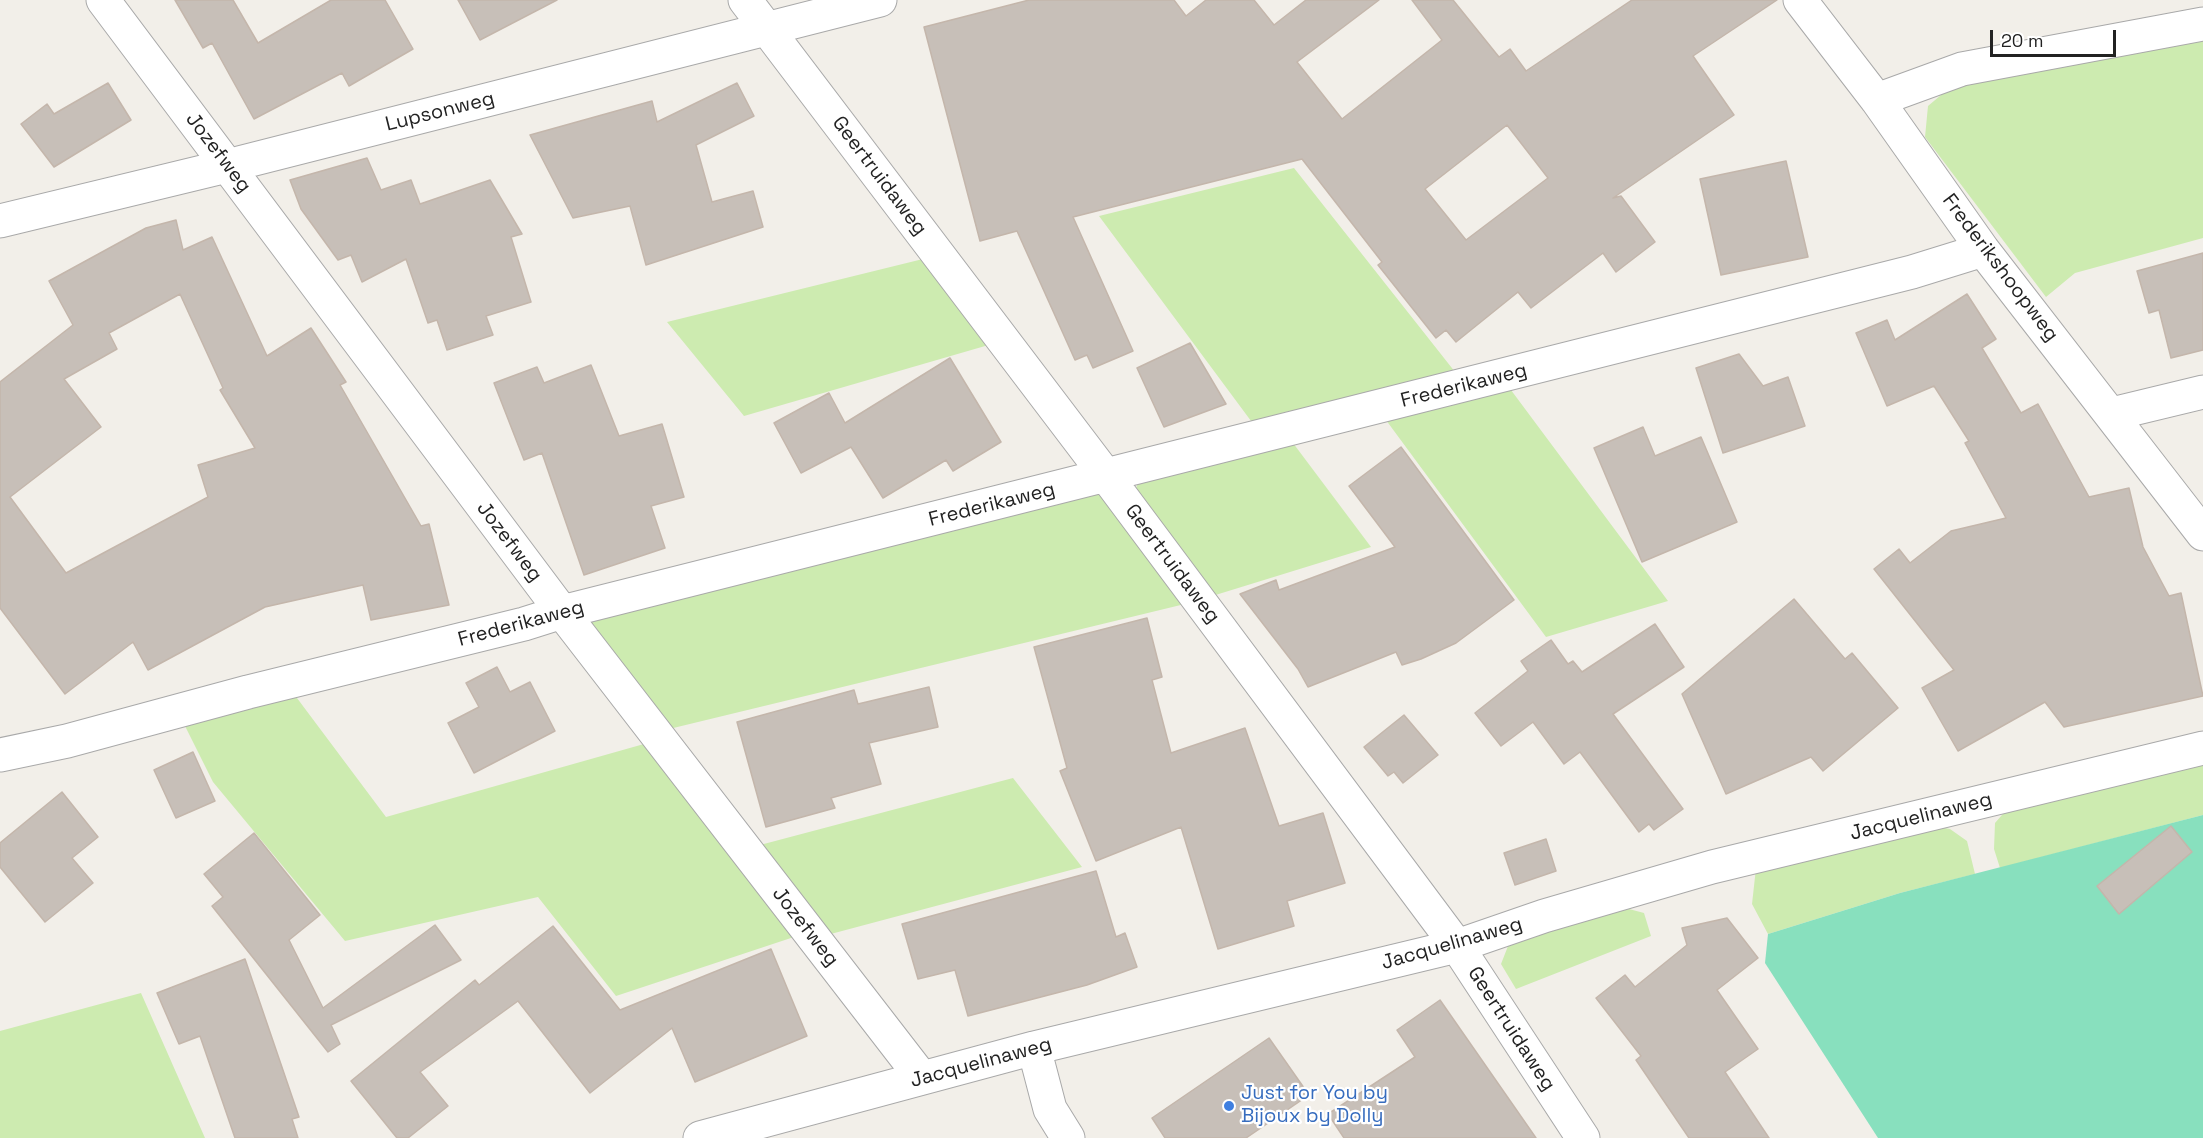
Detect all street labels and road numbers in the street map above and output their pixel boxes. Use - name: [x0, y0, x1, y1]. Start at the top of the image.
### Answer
- street label: Lupsonweg: [383, 87, 497, 137]
- street label: Jozefweg: [180, 108, 256, 198]
- street label: Geertruidaweg: [826, 112, 932, 240]
- street label: Frederikshoopweg: [1937, 190, 2063, 346]
- street label: Frederikaweg: [1398, 359, 1530, 413]
- street label: Frederikaweg: [926, 478, 1058, 532]
- street label: Jozefweg: [471, 497, 547, 587]
- street label: Geertruidaweg: [1119, 500, 1225, 628]
- street label: Frederikaweg: [455, 596, 587, 652]
- street label: Jacquelinaweg: [1848, 788, 1994, 846]
- street label: Jozefweg: [767, 883, 843, 971]
- street label: Jacquelinaweg: [1379, 912, 1525, 976]
- street label: Geertruidaweg: [1462, 963, 1560, 1095]
- street label: Jacquelinaweg: [908, 1033, 1054, 1093]

